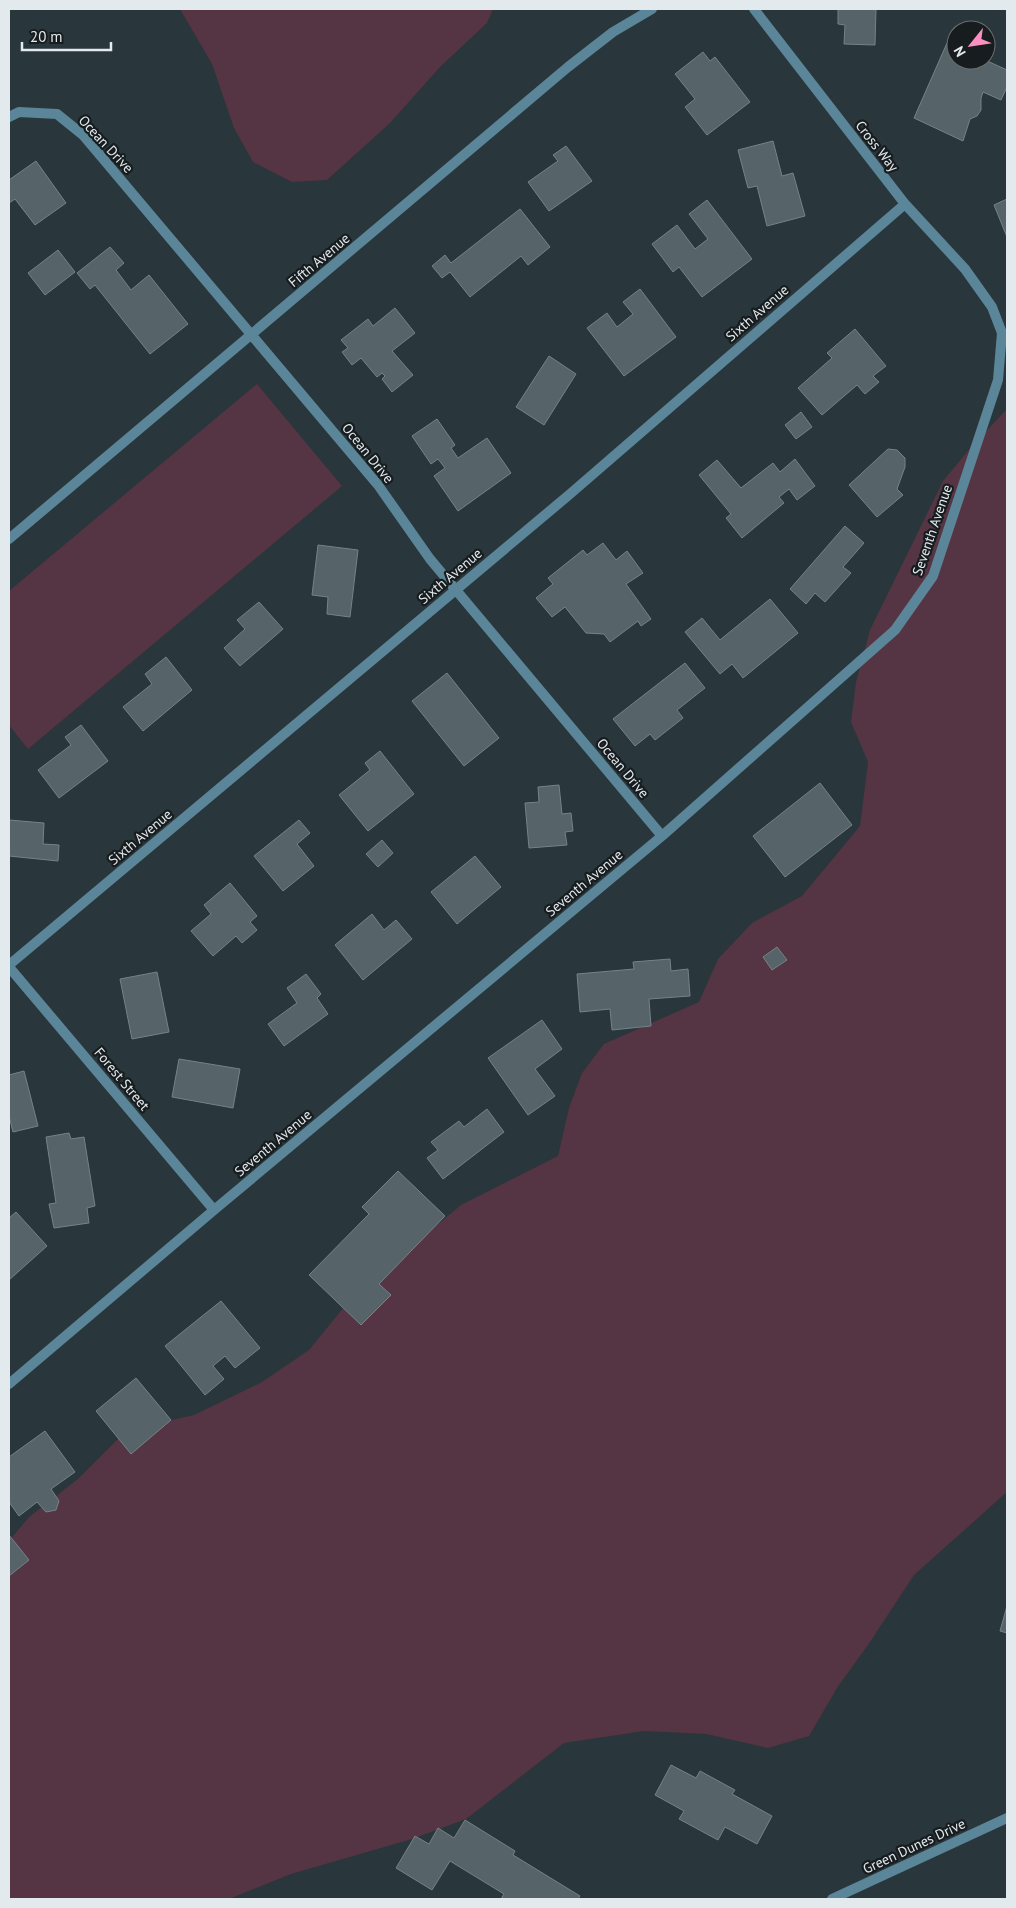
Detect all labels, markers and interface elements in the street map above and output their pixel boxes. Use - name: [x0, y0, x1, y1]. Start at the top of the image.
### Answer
- scale bar: [22, 20, 111, 52]
- north arrow: [946, 20, 996, 70]
- text: 20 m: [30, 27, 63, 46]
- text: N: [950, 43, 970, 60]
- street label: Ocean Drive: [75, 111, 137, 177]
- street label: Cross Way: [852, 117, 903, 175]
- street label: Fifth Avenue: [285, 229, 353, 291]
- street label: Sixth Avenue: [722, 281, 792, 345]
- street label: Ocean Drive: [338, 419, 398, 487]
- street label: Seventh Avenue: [908, 482, 956, 578]
- street label: Sixth Avenue: [414, 544, 486, 608]
- street label: Ocean Drive: [593, 734, 653, 802]
- street label: Sixth Avenue: [104, 805, 176, 869]
- street label: Seventh Avenue: [542, 846, 626, 920]
- street label: Forest Street: [90, 1044, 154, 1114]
- street label: Seventh Avenue: [231, 1106, 315, 1180]
- street label: Green Dunes Drive: [860, 1814, 968, 1878]

